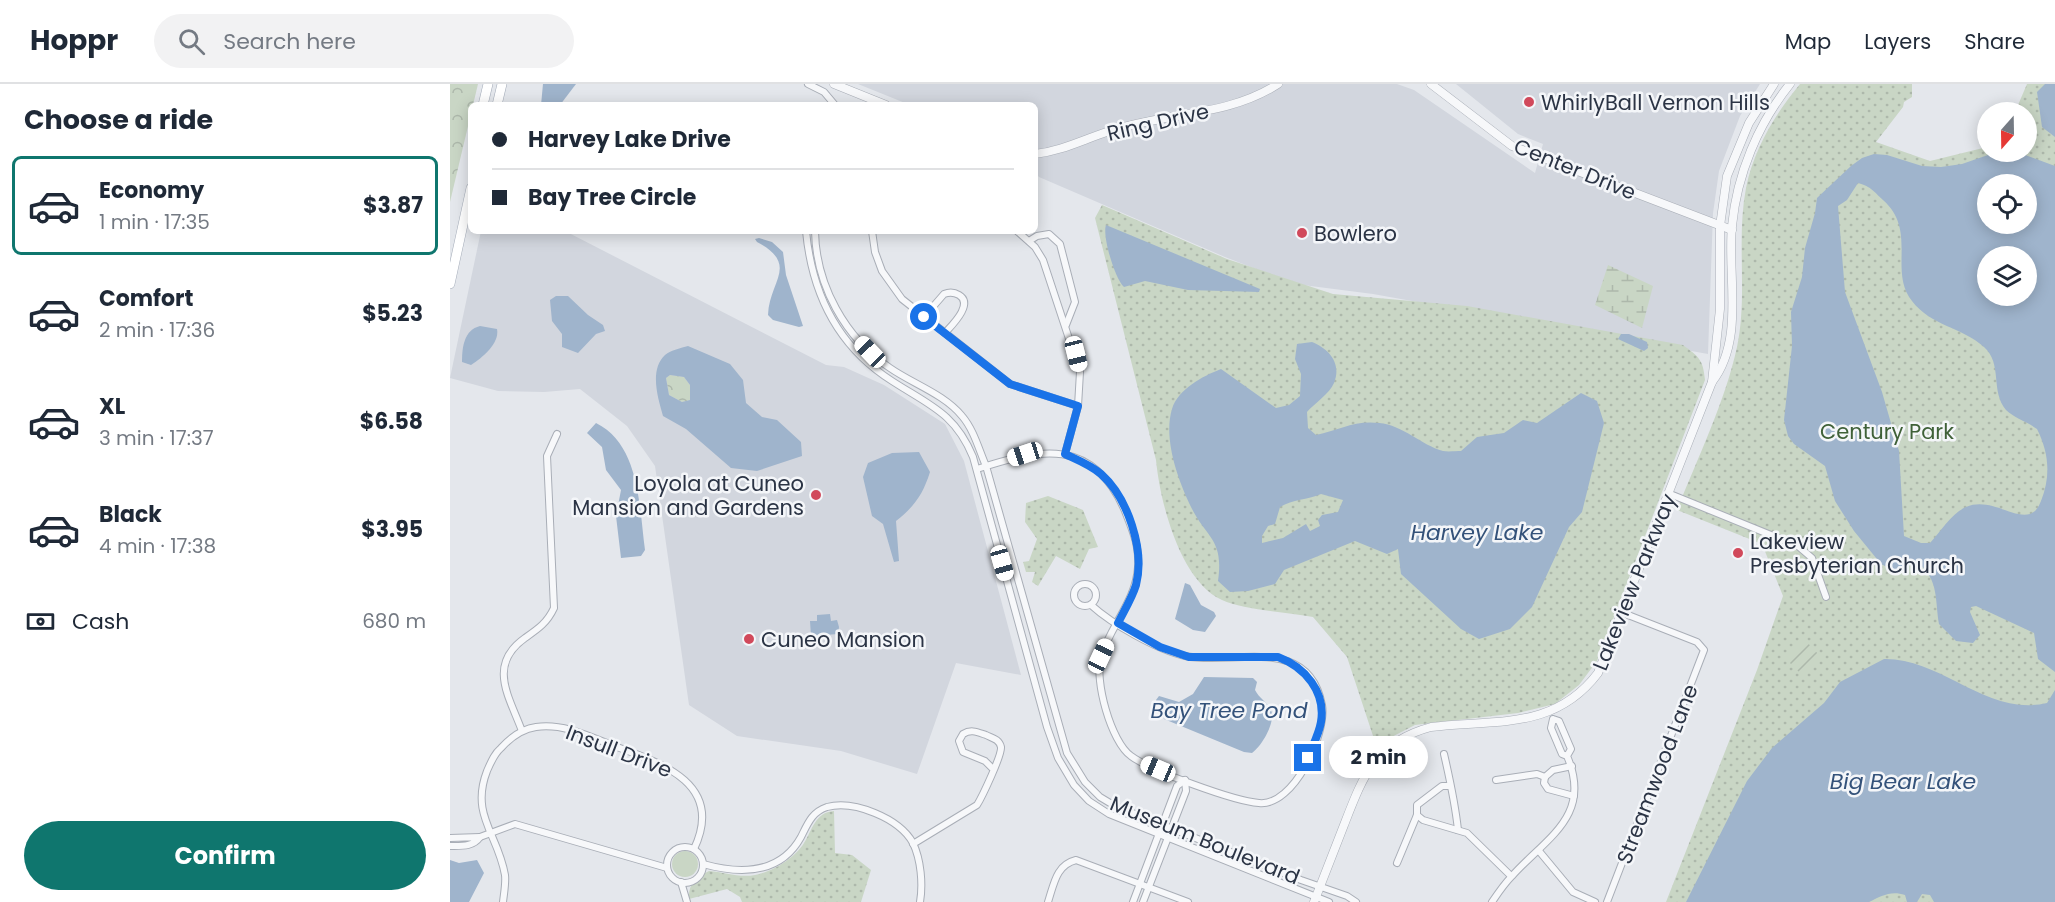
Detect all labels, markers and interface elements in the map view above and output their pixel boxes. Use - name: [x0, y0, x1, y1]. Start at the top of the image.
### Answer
- search box: [154, 14, 574, 68]
- text: Hoppr: [30, 21, 118, 60]
- icon: search: [175, 25, 208, 58]
- text: Search here: [223, 26, 356, 57]
- text: Map: [1785, 27, 1831, 56]
- text: Layers: [1864, 27, 1931, 56]
- text: Share: [1964, 27, 2025, 56]
- place label: WhirlyBall Vernon Hills: [1541, 88, 1770, 117]
- marker: WhirlyBall Vernon Hills: [1522, 95, 1536, 109]
- street label: Ring Drive: [1104, 96, 1212, 148]
- text: Choose a ride: [24, 101, 213, 138]
- north arrow: [1977, 102, 2037, 162]
- map controls: [1977, 102, 2037, 306]
- text: Harvey Lake Drive: [528, 124, 731, 155]
- street label: Center Drive: [1510, 131, 1640, 207]
- button: locate: [1977, 174, 2037, 234]
- text: Economy: [99, 175, 204, 206]
- icon: car: [27, 179, 81, 233]
- text: Bay Tree Circle: [528, 182, 696, 213]
- text: $3.87: [363, 190, 423, 221]
- text: 1 min · 17:35: [99, 208, 210, 236]
- place label: Bowlero: [1314, 219, 1397, 248]
- marker: Bowlero: [1295, 226, 1309, 240]
- button: layers: [1977, 246, 2037, 306]
- text: Comfort: [99, 283, 193, 314]
- icon: car: [27, 287, 81, 341]
- text: $5.23: [362, 298, 423, 329]
- route start: [910, 303, 937, 330]
- text: 2 min · 17:36: [99, 316, 215, 344]
- car: [851, 333, 889, 371]
- car: [1063, 334, 1089, 374]
- text: XL: [99, 391, 125, 422]
- icon: car: [27, 395, 81, 449]
- text: $6.58: [360, 406, 423, 437]
- park label: Century Park: [1820, 417, 1954, 446]
- text: 3 min · 17:37: [99, 424, 214, 452]
- car: [1005, 440, 1045, 468]
- place label: Loyola at Cuneo Mansion and Gardens: [572, 469, 804, 522]
- marker: Loyola at Cuneo Mansion and Gardens: [809, 488, 823, 502]
- street label: Lakeview Parkway: [1585, 489, 1683, 675]
- text: Black: [99, 499, 162, 530]
- icon: car: [27, 503, 81, 557]
- text: $3.95: [361, 514, 423, 545]
- water label: Harvey Lake: [1411, 517, 1543, 548]
- place label: Lakeview Presbyterian Church: [1750, 527, 1964, 580]
- text: 4 min · 17:38: [99, 532, 216, 560]
- car: [988, 543, 1016, 583]
- marker: Lakeview Presbyterian Church: [1731, 546, 1745, 560]
- icon: cash: [24, 605, 57, 638]
- text: Cash: [72, 606, 129, 637]
- text: 680 m: [362, 607, 426, 635]
- place label: Cuneo Mansion: [761, 625, 925, 654]
- marker: Cuneo Mansion: [742, 632, 756, 646]
- car: [1085, 636, 1117, 676]
- street label: Streamwood Lane: [1609, 680, 1705, 868]
- water label: Bay Tree Pond: [1150, 695, 1308, 726]
- street label: Insull Drive: [562, 717, 676, 785]
- callout: 2 min: [1329, 737, 1428, 779]
- text: 2 min: [1350, 743, 1407, 771]
- route end: [1294, 744, 1321, 771]
- car: [1138, 754, 1178, 784]
- water label: Big Bear Lake: [1830, 766, 1976, 797]
- street label: Museum Boulevard: [1106, 789, 1304, 891]
- button: Confirm: [24, 821, 426, 890]

